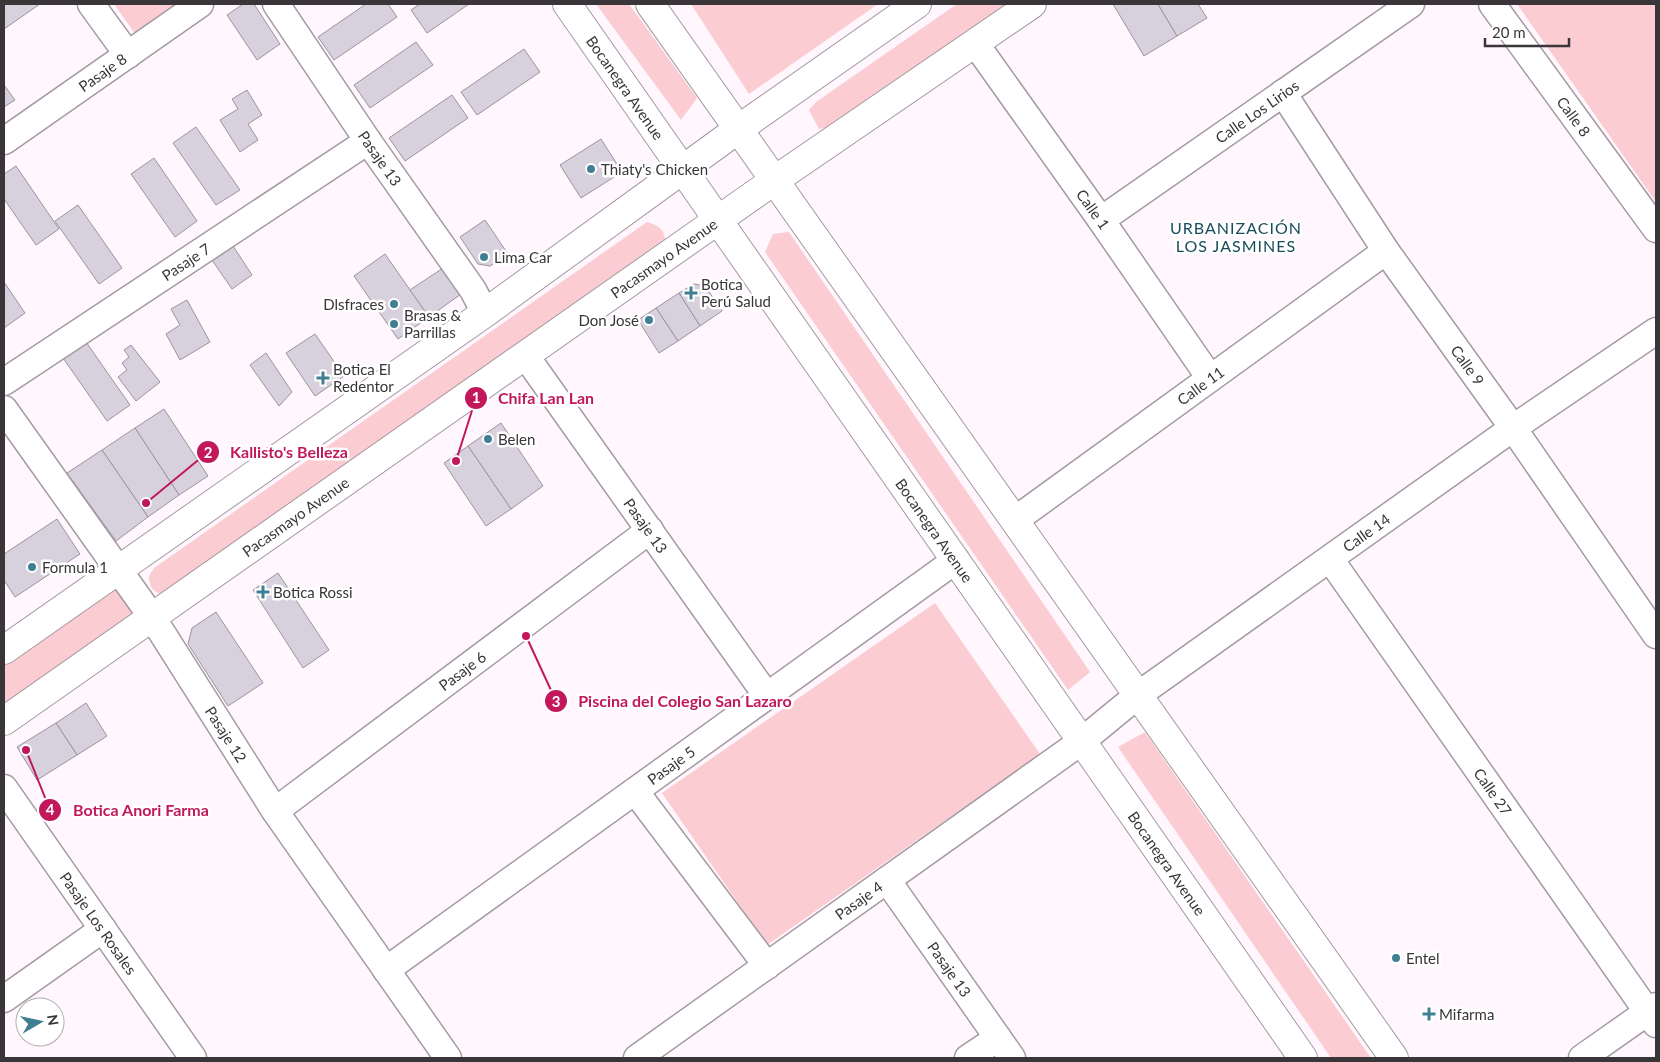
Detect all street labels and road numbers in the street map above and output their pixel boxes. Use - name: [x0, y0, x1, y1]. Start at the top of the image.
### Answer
- street label: Bocanegra Avenue: [583, 32, 668, 143]
- street label: Pasaje 8: [75, 49, 130, 95]
- street label: Calle Los Lirios: [1212, 76, 1302, 147]
- street label: Calle 8: [1553, 93, 1594, 140]
- street label: Pasaje 13: [355, 127, 406, 189]
- street label: Calle 1: [1073, 186, 1114, 233]
- street label: Pacasmayo Avenue: [607, 214, 721, 302]
- street label: Pasaje 7: [158, 239, 214, 284]
- street label: Calle 9: [1447, 342, 1488, 389]
- street label: Calle 11: [1173, 363, 1227, 409]
- street label: Pacasmayo Avenue: [239, 473, 352, 560]
- street label: Bocanegra Avenue: [892, 475, 977, 586]
- street label: Pasaje 13: [620, 495, 672, 556]
- street label: Calle 14: [1339, 509, 1394, 555]
- street label: Pasaje 6: [435, 647, 490, 694]
- street label: Pasaje 12: [202, 703, 251, 766]
- street label: Pasaje 5: [644, 742, 698, 788]
- street label: Calle 27: [1470, 764, 1516, 819]
- street label: Bocanegra Avenue: [1124, 808, 1210, 919]
- street label: Pasaje Los Rosales: [57, 868, 141, 978]
- street label: Pasaje 4: [831, 877, 886, 923]
- street label: Pasaje 13: [924, 938, 975, 1000]

